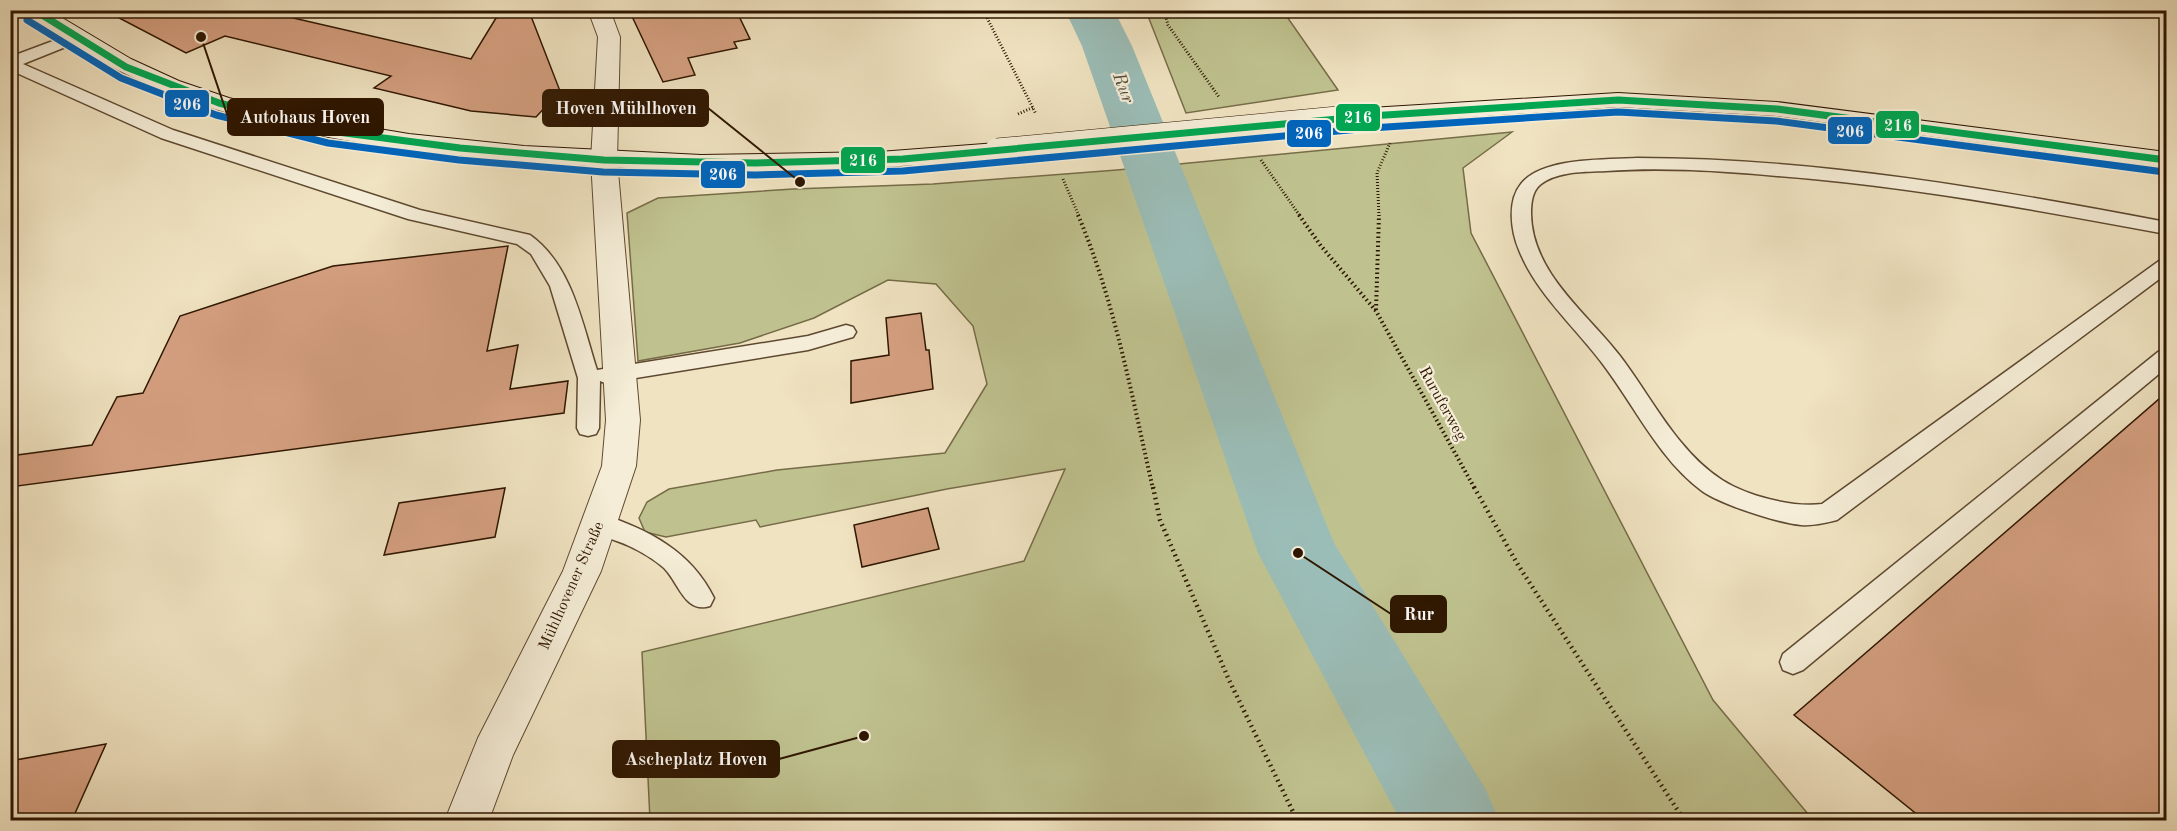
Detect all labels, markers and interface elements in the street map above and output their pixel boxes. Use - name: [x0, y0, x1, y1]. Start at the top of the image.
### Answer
- water label: Rur: [1109, 69, 1137, 107]
- line badge: 206: [164, 89, 210, 118]
- callout: Hoven Mühlhoven: [543, 90, 708, 126]
- text: 206: [173, 98, 201, 114]
- callout: Autohaus Hoven: [228, 99, 383, 135]
- text: Hoven Mühlhoven: [555, 100, 697, 118]
- line badge: 216: [1335, 103, 1381, 132]
- text: Autohaus Hoven: [240, 109, 370, 127]
- line badge: 216: [1875, 110, 1920, 139]
- text: 216: [1344, 111, 1372, 127]
- line badge: 206: [1827, 116, 1873, 145]
- line badge: 206: [1286, 119, 1332, 148]
- text: 216: [1884, 119, 1912, 135]
- text: 206: [1836, 125, 1864, 141]
- text: 206: [1295, 127, 1323, 143]
- line badge: 216: [840, 146, 886, 174]
- text: 216: [849, 154, 877, 170]
- line badge: 206: [700, 160, 746, 189]
- text: 206: [709, 168, 737, 184]
- street label: Ruruferweg: [1415, 364, 1469, 444]
- street label: Mühlhovener Straße: [536, 519, 608, 653]
- callout: Rur: [1391, 596, 1446, 632]
- text: Rur: [1404, 606, 1435, 624]
- callout: Ascheplatz Hoven: [613, 741, 779, 777]
- text: Ascheplatz Hoven: [625, 751, 767, 769]

